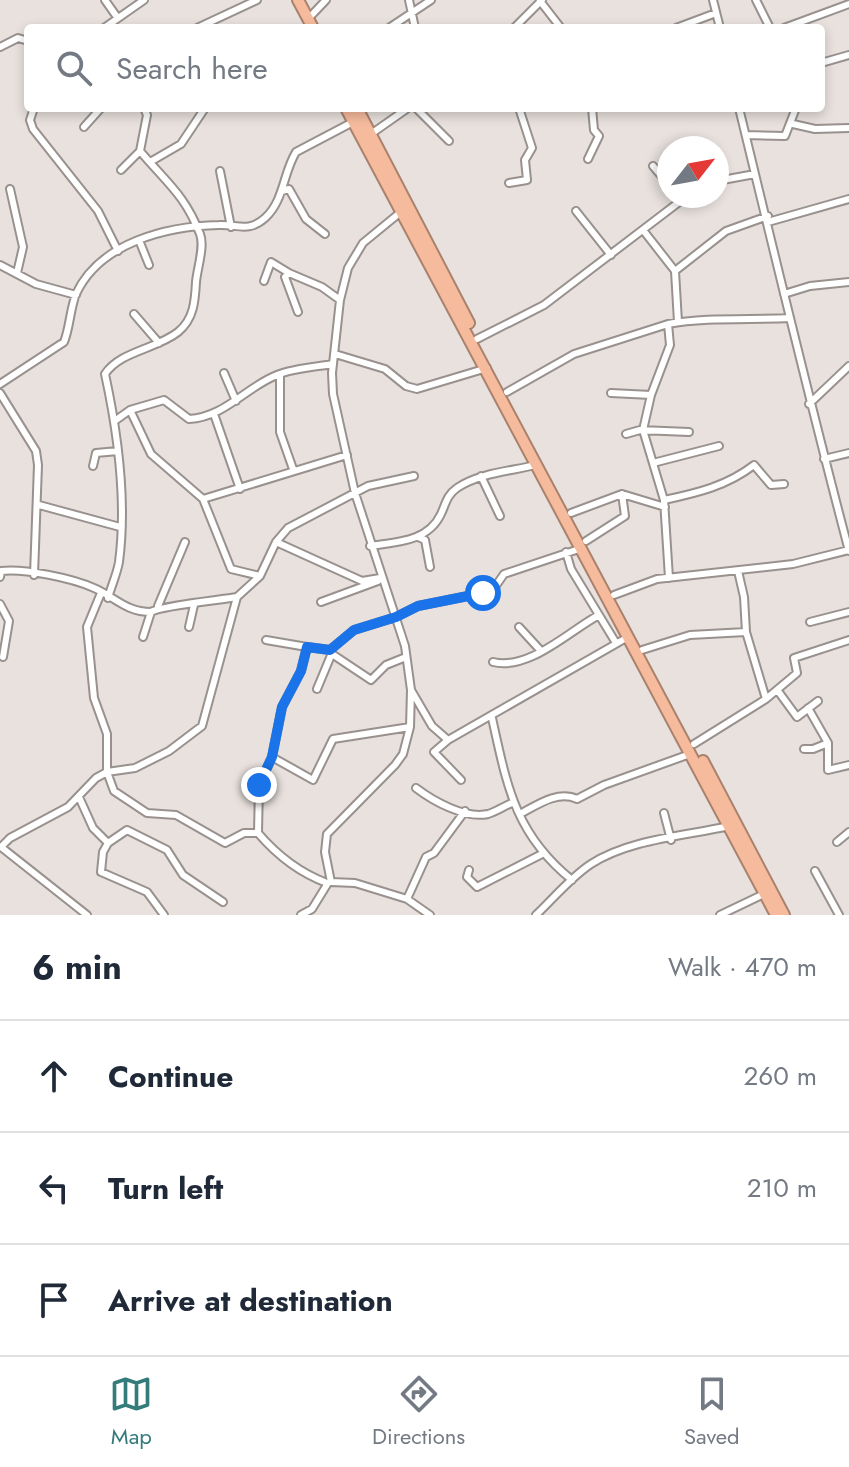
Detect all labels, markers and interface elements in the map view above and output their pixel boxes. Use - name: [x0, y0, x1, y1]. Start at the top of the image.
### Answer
- search box: [24, 24, 825, 112]
- icon: search: [52, 46, 96, 90]
- text: Search here: [116, 47, 268, 90]
- north arrow: [657, 136, 729, 208]
- route start: [465, 575, 501, 611]
- route end: [241, 767, 277, 803]
- text: 6 min: [32, 943, 122, 992]
- text: Walk · 470 m: [668, 948, 817, 986]
- icon: ahead: [32, 1054, 76, 1098]
- text: Continue: [108, 1055, 234, 1098]
- text: 260 m: [744, 1057, 817, 1095]
- icon: left: [32, 1166, 76, 1210]
- text: Turn left: [108, 1167, 223, 1210]
- text: 210 m: [747, 1169, 817, 1207]
- icon: arrive: [32, 1278, 76, 1322]
- text: Arrive at destination: [108, 1279, 393, 1322]
- tab: Map: [109, 1372, 153, 1452]
- tab: Directions: [372, 1372, 465, 1452]
- tab: Saved: [684, 1372, 740, 1452]

